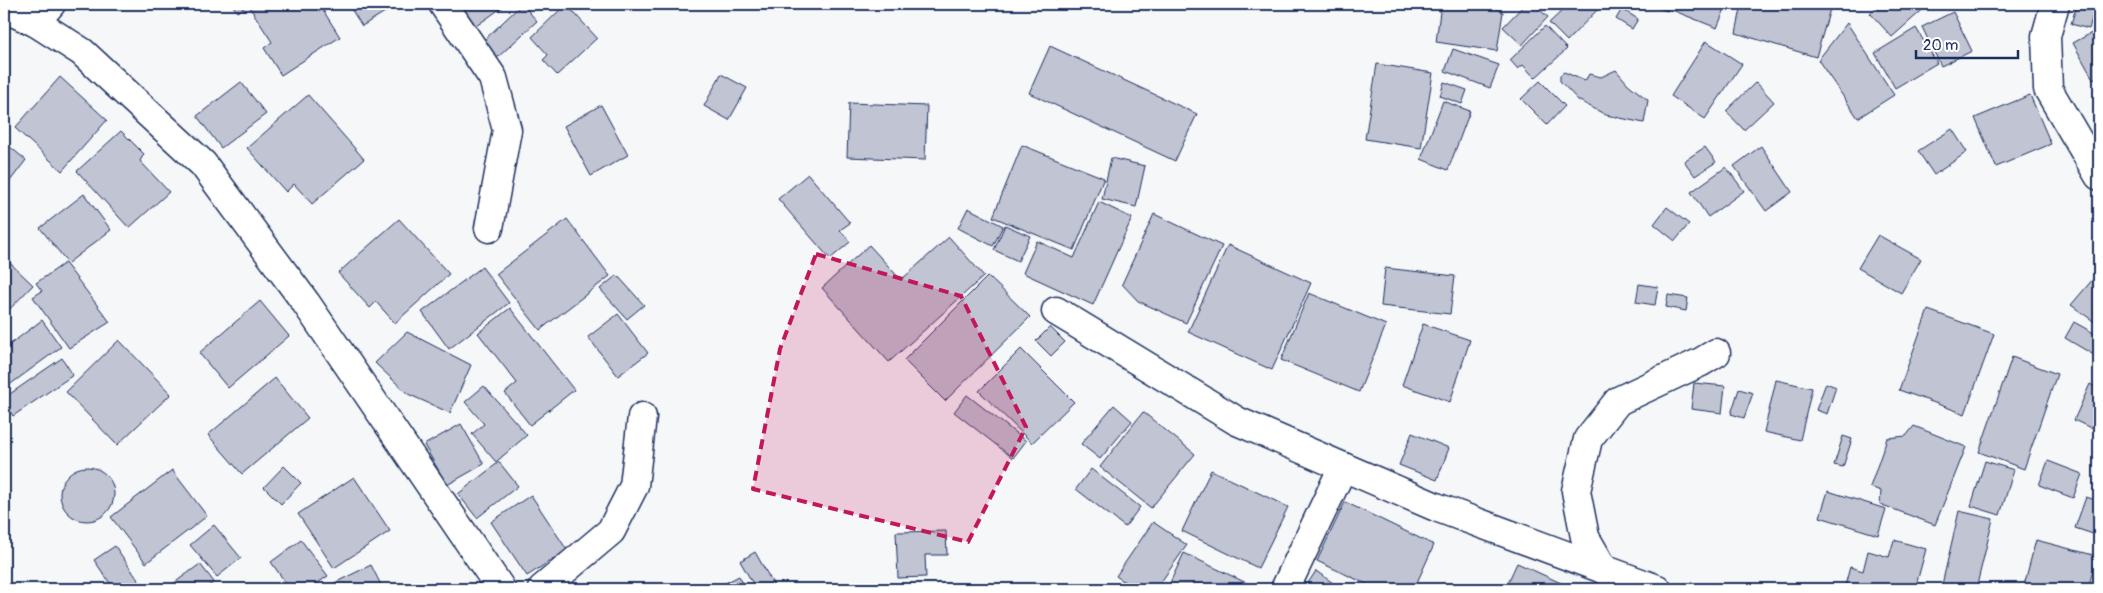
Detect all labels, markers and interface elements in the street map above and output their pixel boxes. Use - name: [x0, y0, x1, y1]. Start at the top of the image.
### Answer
- scale bar: [1916, 28, 2018, 60]
- text: 20 m: [1923, 36, 1958, 55]

